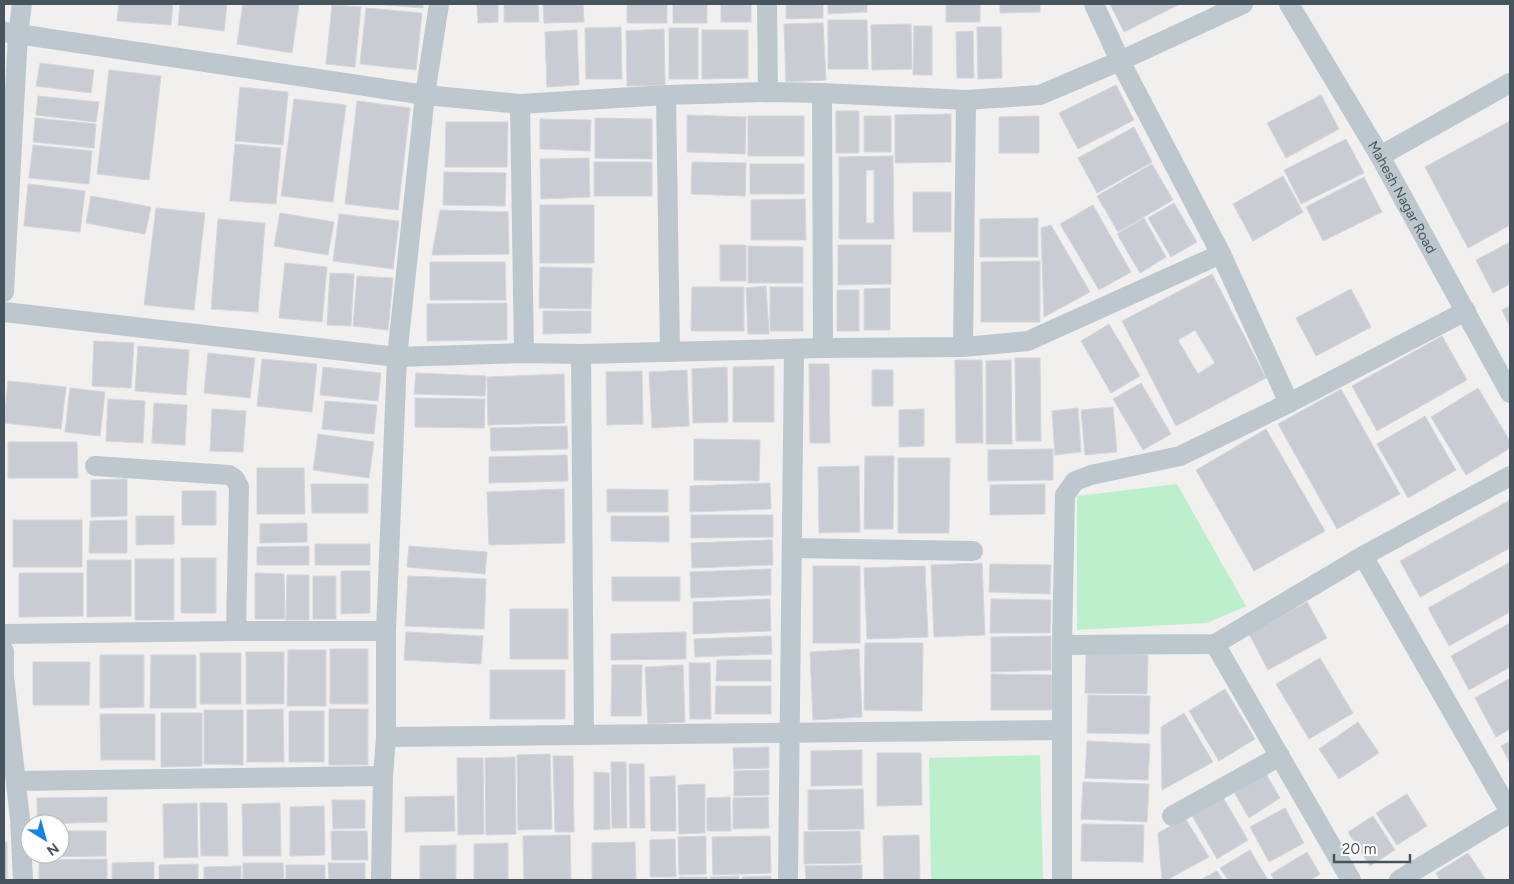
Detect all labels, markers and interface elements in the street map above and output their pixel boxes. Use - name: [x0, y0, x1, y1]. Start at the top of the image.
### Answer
- street label: Mahesh Nagar Road: [1364, 138, 1440, 257]
- north arrow: [20, 814, 70, 864]
- scale bar: [1334, 832, 1410, 864]
- text: N: [43, 839, 62, 859]
- text: 20 m: [1342, 840, 1376, 858]

